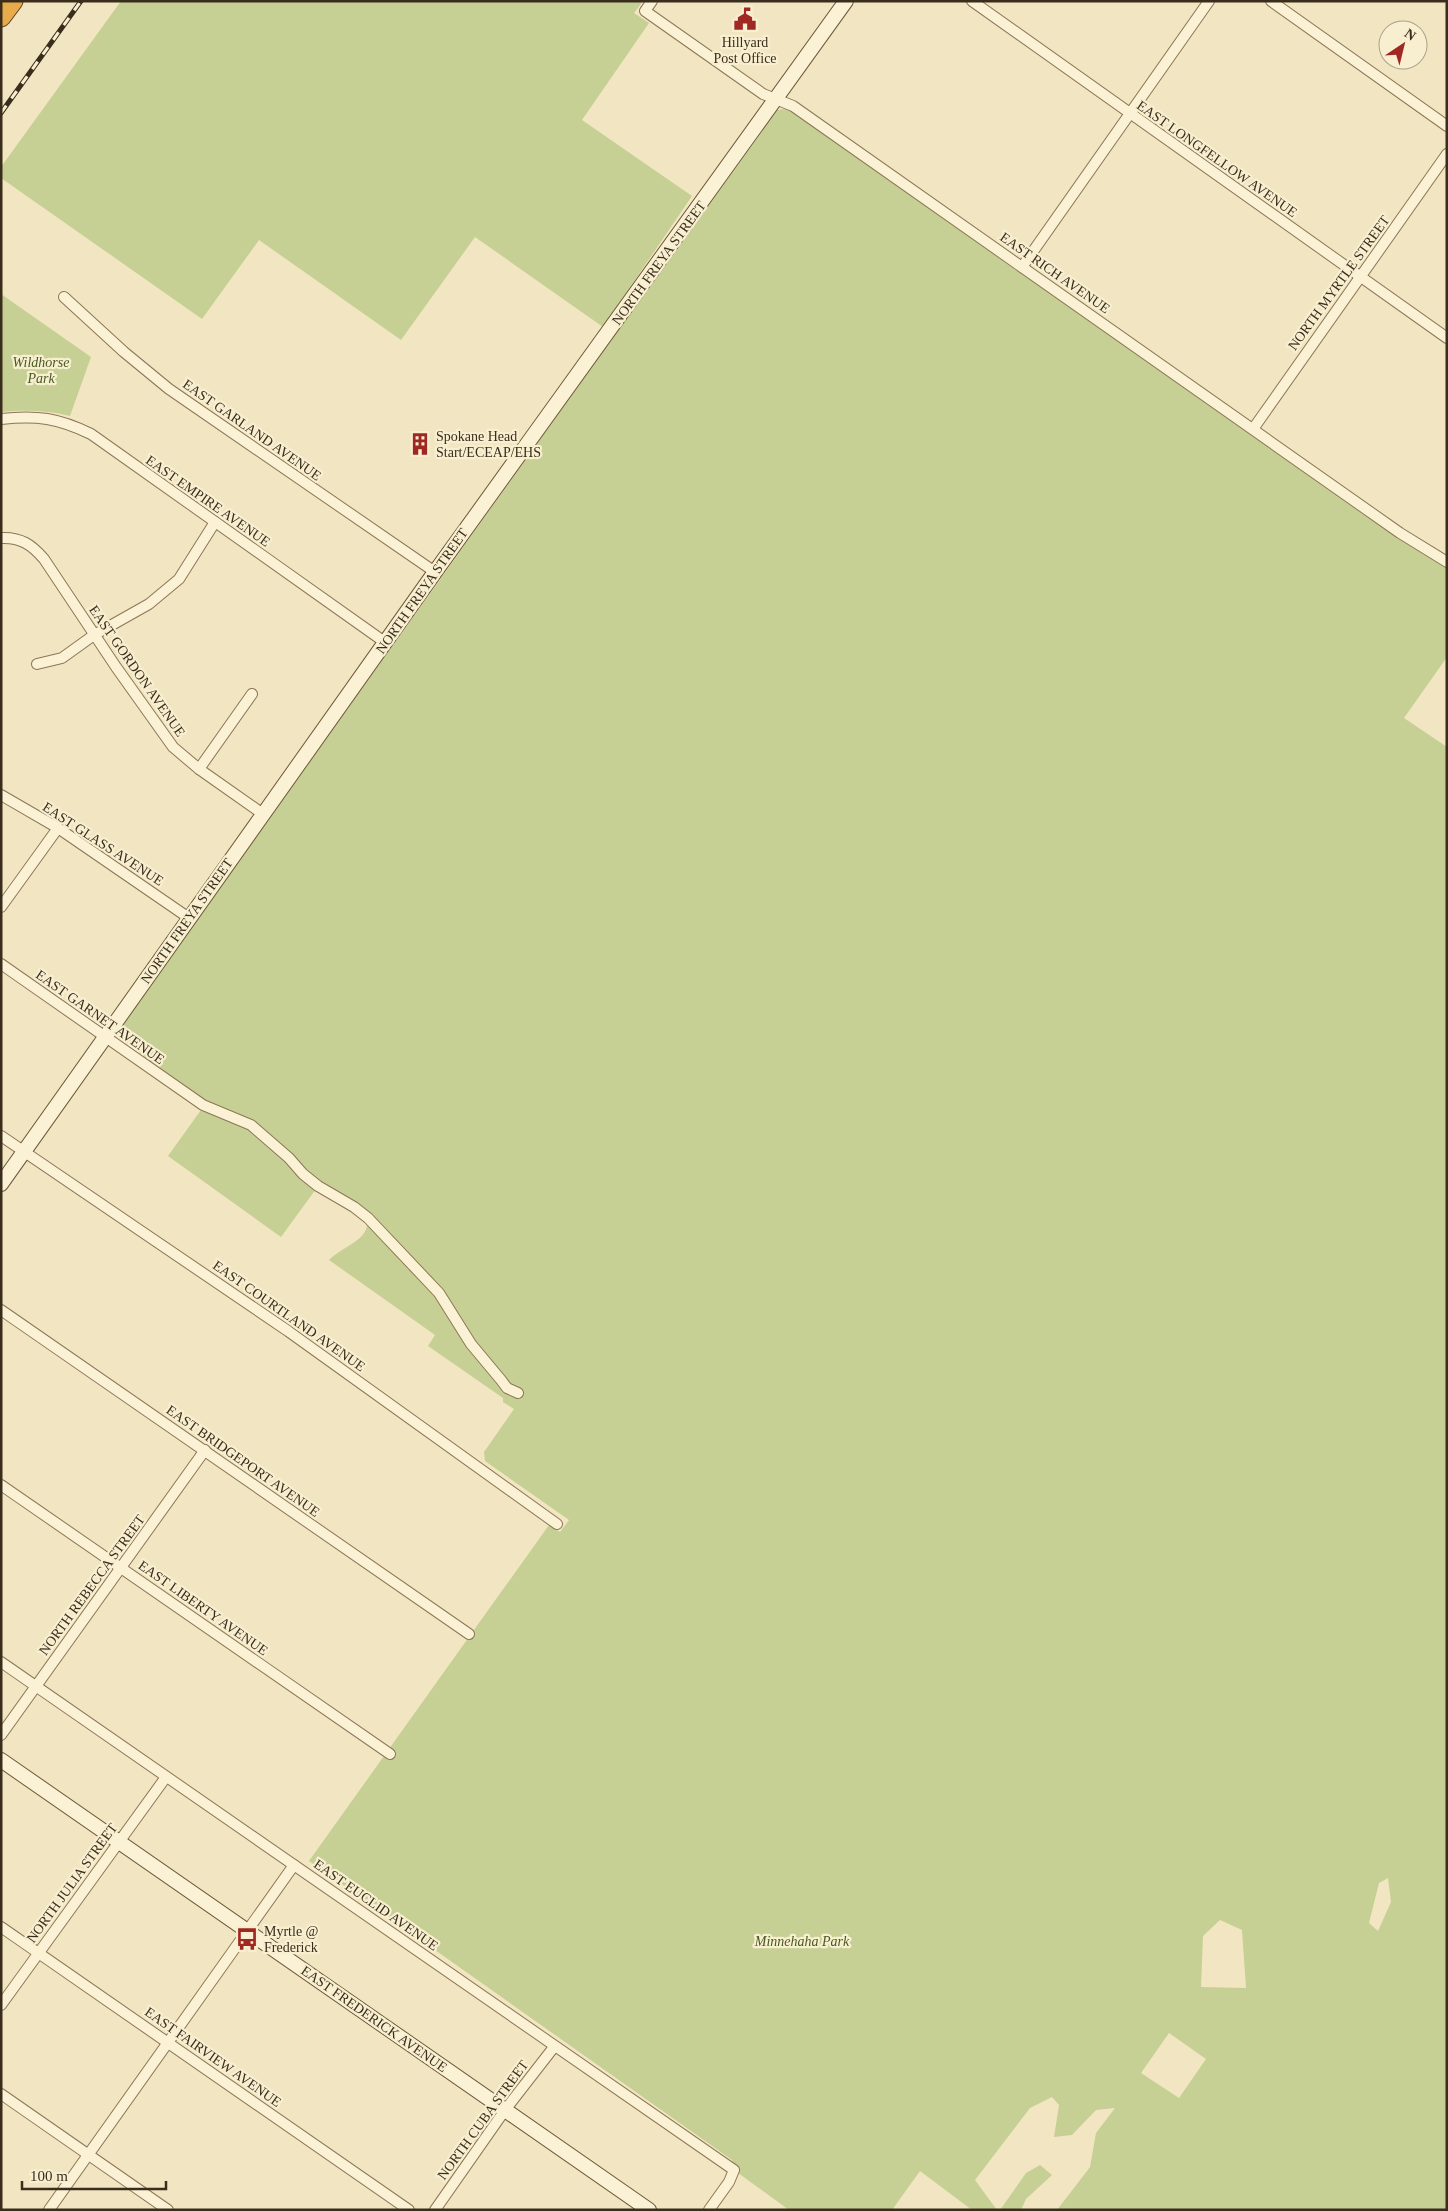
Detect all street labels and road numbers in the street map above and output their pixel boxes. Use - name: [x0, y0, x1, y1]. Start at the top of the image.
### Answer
- street label: EAST LONGFELLOW AVENUE: [1134, 98, 1300, 220]
- street label: NORTH FREYA STREET: [609, 198, 709, 328]
- street label: NORTH MYRTLE STREET: [1285, 213, 1393, 353]
- street label: EAST RICH AVENUE: [997, 230, 1113, 316]
- street label: EAST GARLAND AVENUE: [180, 376, 324, 484]
- street label: EAST EMPIRE AVENUE: [143, 452, 273, 550]
- street label: NORTH FREYA STREET: [373, 525, 471, 656]
- street label: EAST GORDON AVENUE: [86, 603, 188, 739]
- street label: EAST GLASS AVENUE: [40, 799, 166, 889]
- street label: NORTH FREYA STREET: [138, 855, 236, 986]
- street label: EAST GARNET AVENUE: [33, 967, 167, 1067]
- street label: EAST COURTLAND AVENUE: [210, 1258, 368, 1374]
- street label: EAST BRIDGEPORT AVENUE: [164, 1402, 322, 1520]
- street label: NORTH REBECCA STREET: [36, 1512, 148, 1658]
- street label: EAST LIBERTY AVENUE: [135, 1558, 271, 1658]
- street label: NORTH JULIA STREET: [24, 1820, 121, 1946]
- street label: EAST EUCLID AVENUE: [311, 1856, 441, 1954]
- street label: EAST FREDERICK AVENUE: [298, 1963, 450, 2075]
- street label: EAST FAIRVIEW AVENUE: [142, 2004, 284, 2110]
- street label: NORTH CUBA STREET: [435, 2057, 532, 2183]

